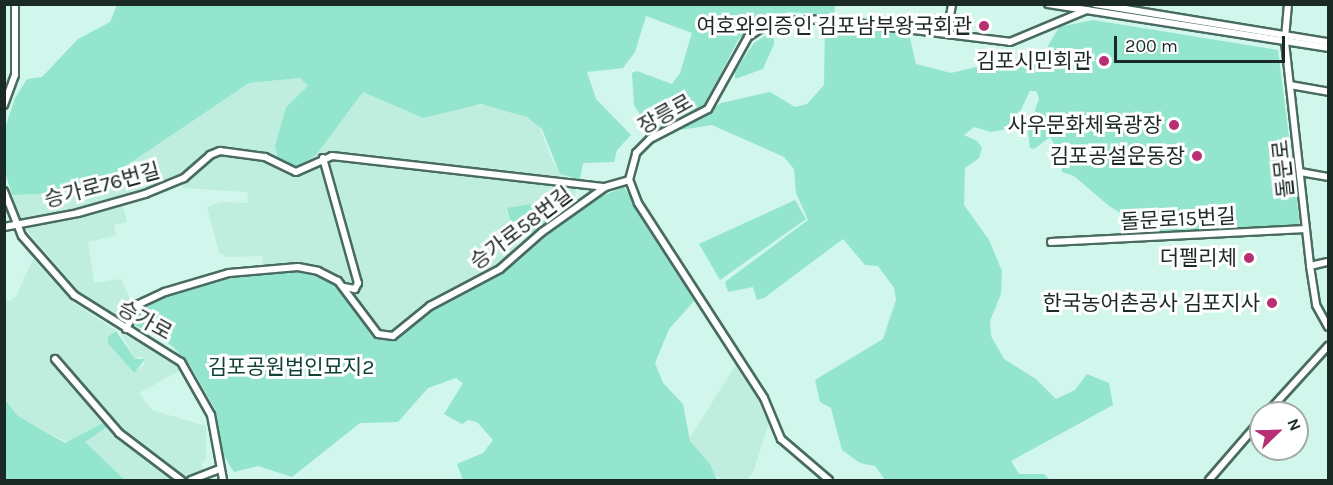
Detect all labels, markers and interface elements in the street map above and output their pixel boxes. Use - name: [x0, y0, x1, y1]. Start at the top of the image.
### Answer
- place label: 여호와의증인 김포남부왕국회관: [697, 13, 972, 39]
- marker: 여호와의증인 김포남부왕국회관: [977, 19, 991, 33]
- scale bar: [1117, 24, 1288, 62]
- text: 200 m: [1125, 35, 1178, 57]
- place label: 김포시민회관: [976, 48, 1092, 74]
- marker: 김포시민회관: [1097, 54, 1111, 68]
- street label: 장릉로: [634, 89, 696, 139]
- place label: 사우문화체육광장: [1007, 112, 1162, 138]
- marker: 사우문화체육광장: [1167, 118, 1181, 132]
- street label: 돌문로: [1267, 139, 1299, 199]
- place label: 김포공설운동장: [1050, 143, 1185, 169]
- marker: 김포공설운동장: [1190, 149, 1204, 163]
- street label: 승가로76번길: [42, 157, 162, 213]
- street label: 승가로58번길: [465, 181, 577, 275]
- street label: 돌문로15번길: [1120, 203, 1236, 235]
- place label: 더펠리체: [1160, 245, 1237, 271]
- marker: 더펠리체: [1242, 251, 1256, 265]
- place label: 한국농어촌공사 김포지사: [1042, 290, 1260, 316]
- street label: 승가로: [114, 295, 176, 345]
- marker: 한국농어촌공사 김포지사: [1265, 296, 1279, 310]
- park label: 김포공원법인묘지2: [208, 354, 374, 380]
- north arrow: [1249, 401, 1309, 461]
- text: N: [1283, 416, 1305, 434]

